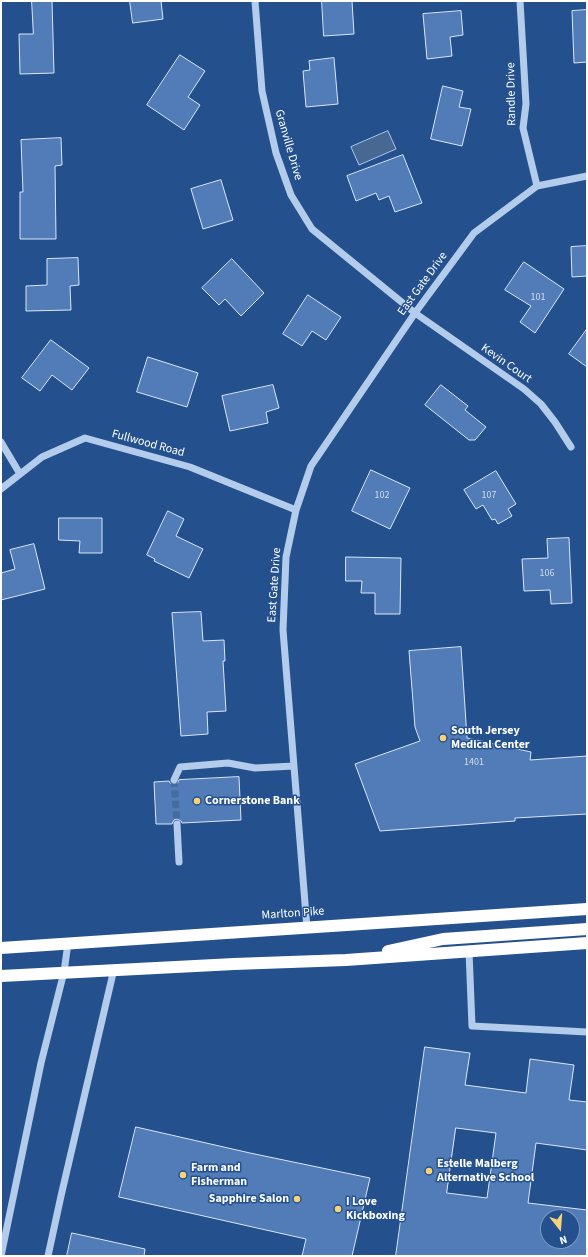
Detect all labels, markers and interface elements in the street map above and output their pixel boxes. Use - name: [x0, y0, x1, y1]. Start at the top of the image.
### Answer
- street label: Randle Drive: [504, 62, 520, 126]
- street label: Granville Drive: [271, 108, 305, 182]
- street label: East Gate Drive: [395, 249, 451, 319]
- house number: 101: [531, 292, 545, 304]
- street label: Kevin Court: [478, 341, 534, 387]
- street label: Fullwood Road: [110, 427, 186, 461]
- house number: 102: [375, 490, 389, 502]
- house number: 107: [482, 490, 496, 502]
- street label: East Gate Drive: [265, 547, 285, 623]
- house number: 106: [540, 568, 554, 580]
- place label: South Jersey Medical Center: [451, 724, 530, 752]
- marker: South Jersey Medical Center: [438, 733, 448, 743]
- house number: 1401: [464, 757, 484, 769]
- place label: Cornerstone Bank: [205, 794, 300, 808]
- marker: Cornerstone Bank: [192, 796, 202, 806]
- street label: Marlton Pike: [261, 905, 325, 923]
- place label: Estelle Malberg Alternative School: [437, 1157, 534, 1185]
- place label: Farm and Fisherman: [191, 1161, 247, 1189]
- marker: Estelle Malberg Alternative School: [424, 1166, 434, 1176]
- marker: Farm and Fisherman: [178, 1170, 188, 1180]
- place label: Sapphire Salon: [209, 1192, 289, 1206]
- marker: Sapphire Salon: [292, 1194, 302, 1204]
- place label: I Love Kickboxing: [346, 1195, 405, 1223]
- marker: I Love Kickboxing: [333, 1204, 343, 1214]
- north arrow: [540, 1209, 580, 1249]
- text: N: [558, 1232, 569, 1248]

